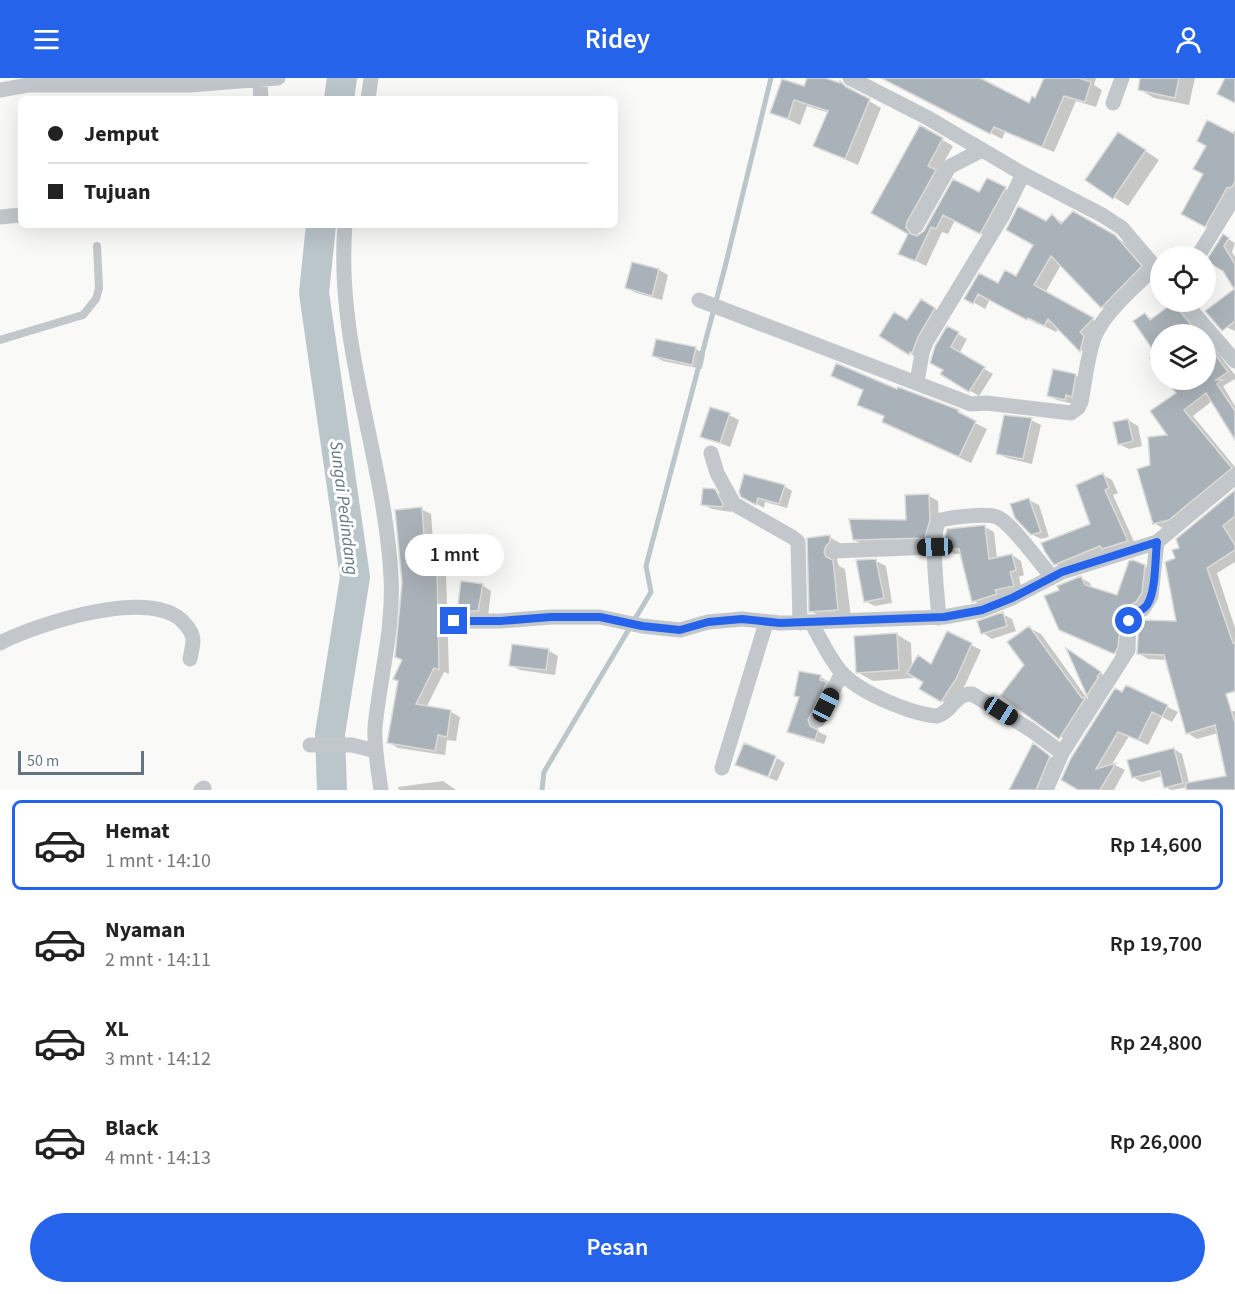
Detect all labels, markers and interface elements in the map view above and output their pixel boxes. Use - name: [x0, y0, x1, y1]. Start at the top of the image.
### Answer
- text: Ridey: [585, 20, 650, 59]
- icon: menu: [30, 23, 63, 56]
- icon: person: [1172, 23, 1205, 56]
- text: Jemput: [84, 118, 159, 150]
- text: Tujuan: [84, 176, 151, 208]
- map controls: [1150, 246, 1216, 390]
- button: locate: [1150, 246, 1216, 312]
- button: layers: [1150, 324, 1216, 390]
- water label: Sungai Pedindang: [323, 440, 365, 576]
- callout: 1 mnt: [404, 534, 504, 576]
- car: [917, 537, 953, 557]
- text: 1 mnt: [430, 541, 479, 569]
- route end: [440, 607, 467, 634]
- route start: [1115, 607, 1142, 634]
- car: [810, 685, 842, 725]
- car: [981, 694, 1021, 728]
- scale bar: [18, 748, 144, 776]
- text: 50 m: [27, 750, 59, 772]
- text: Hemat: [105, 815, 170, 847]
- icon: car: [33, 818, 87, 872]
- text: Rp 14,600: [1110, 829, 1202, 861]
- text: 1 mnt · 14:10: [105, 847, 211, 875]
- text: Nyaman: [105, 914, 185, 946]
- icon: car: [33, 917, 87, 971]
- text: Rp 19,700: [1110, 928, 1202, 960]
- text: 2 mnt · 14:11: [105, 946, 211, 974]
- text: XL: [105, 1013, 129, 1045]
- icon: car: [33, 1016, 87, 1070]
- text: Rp 24,800: [1110, 1027, 1202, 1059]
- text: 3 mnt · 14:12: [105, 1045, 211, 1073]
- text: Black: [105, 1112, 159, 1144]
- icon: car: [33, 1115, 87, 1169]
- text: Rp 26,000: [1110, 1126, 1202, 1158]
- text: 4 mnt · 14:13: [105, 1144, 211, 1172]
- button: Pesan: [30, 1213, 1205, 1282]

